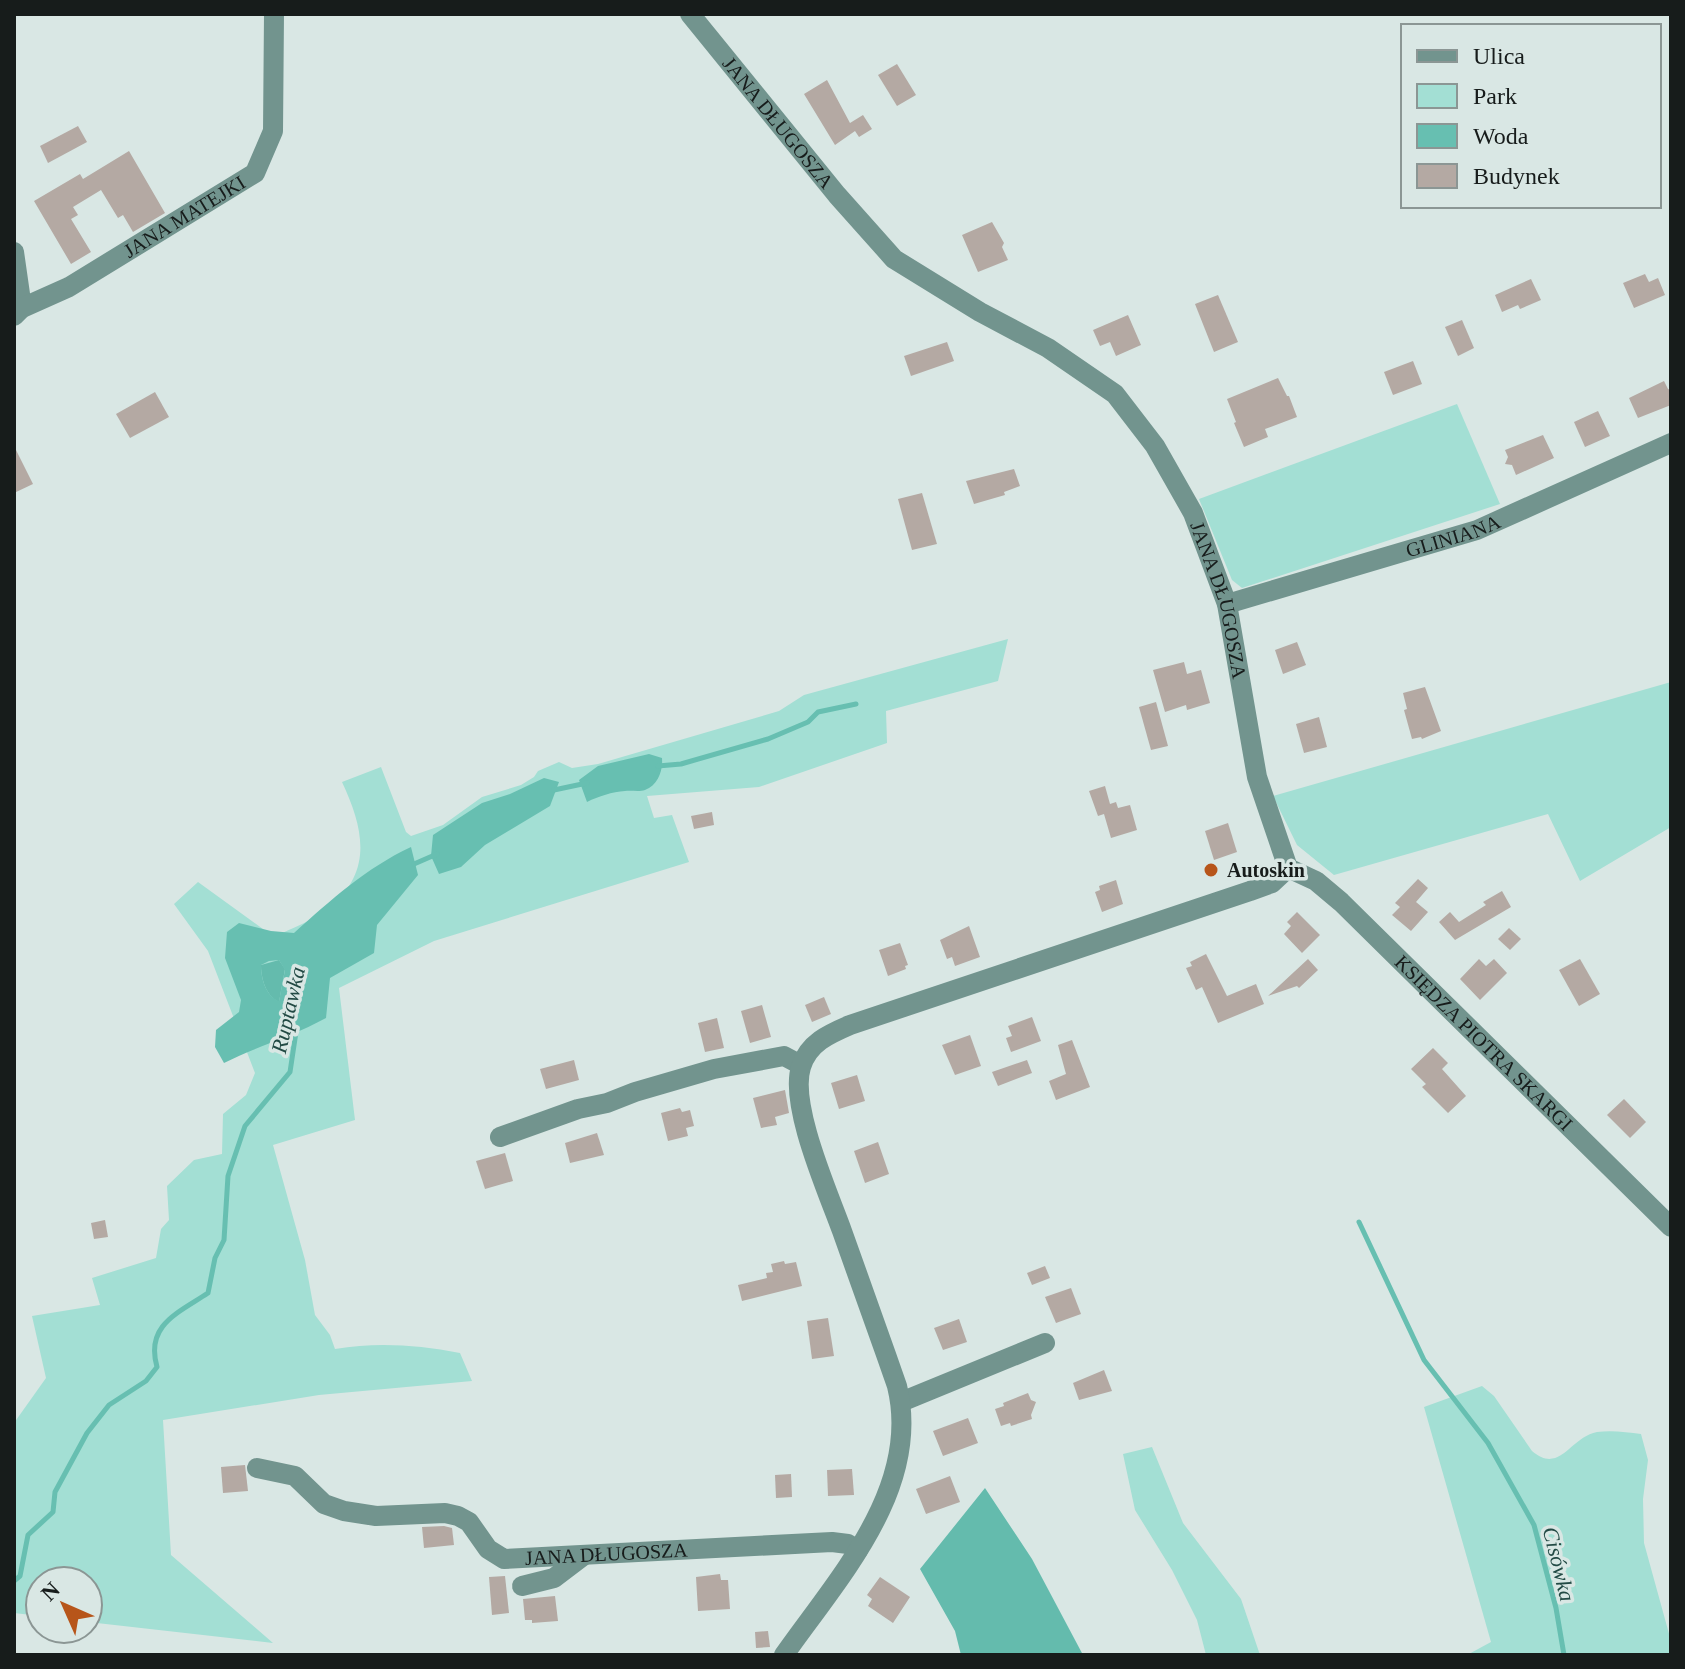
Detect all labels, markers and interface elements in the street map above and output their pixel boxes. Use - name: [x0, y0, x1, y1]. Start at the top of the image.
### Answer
- legend: [1401, 24, 1661, 208]
- text: Ulica: [1473, 43, 1525, 69]
- street label: JANA DŁUGOSZA: [718, 53, 838, 193]
- text: Park: [1473, 83, 1517, 109]
- text: Woda: [1473, 123, 1529, 149]
- text: Budynek: [1473, 163, 1560, 189]
- street label: JANA MATEJKI: [120, 171, 249, 262]
- street label: GLINIANA: [1403, 510, 1504, 561]
- street label: JANA DŁUGOSZA: [1186, 518, 1251, 681]
- place label: Autoskin: [1227, 859, 1305, 881]
- marker: Autoskin: [1202, 861, 1220, 879]
- street label: KSIĘDZA PIOTRA SKARGI: [1391, 951, 1577, 1135]
- water label: Ruptawka: [266, 964, 310, 1057]
- water label: Cisówka: [1538, 1524, 1580, 1604]
- street label: JANA DŁUGOSZA: [524, 1538, 689, 1569]
- north arrow: [24, 1565, 104, 1645]
- text: N: [36, 1577, 65, 1606]

